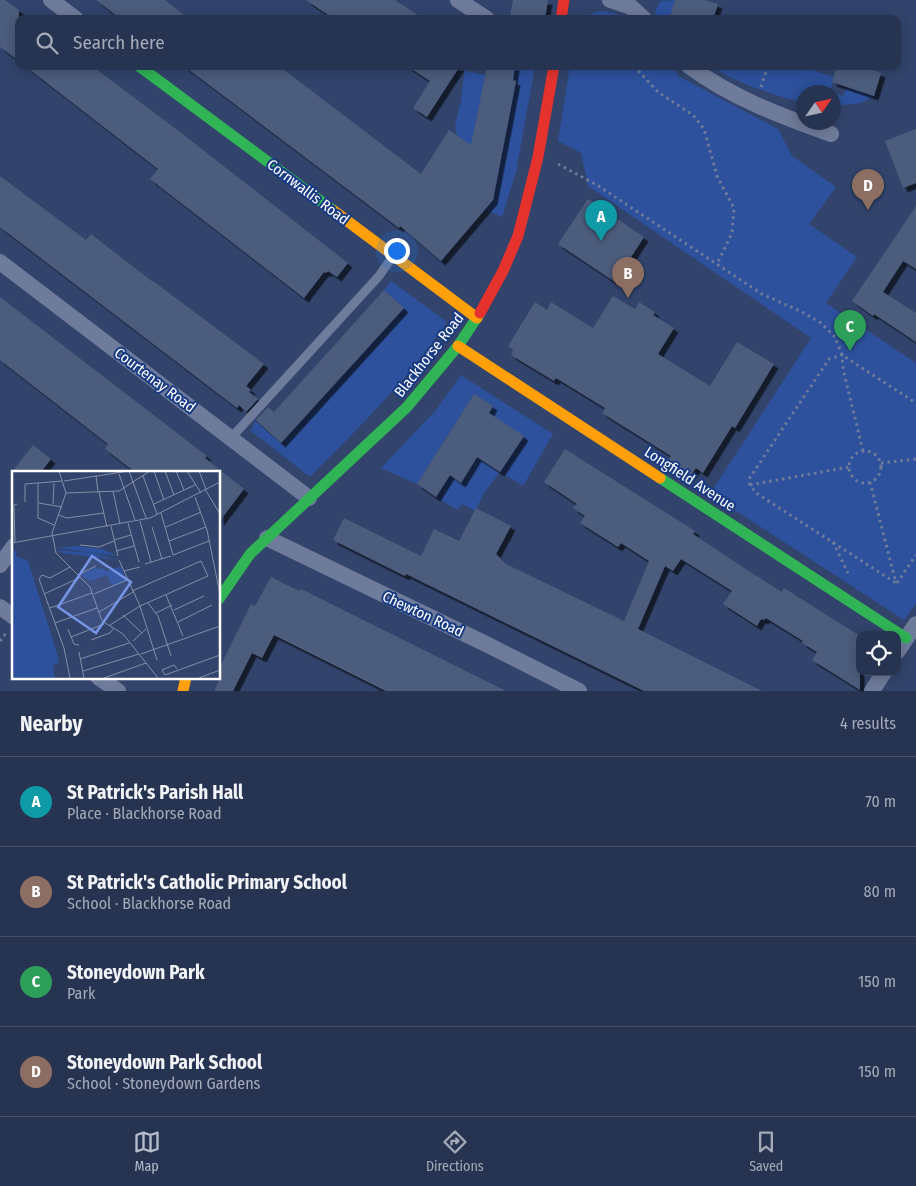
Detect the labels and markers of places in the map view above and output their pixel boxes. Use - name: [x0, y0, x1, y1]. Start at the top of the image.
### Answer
- pin: D: [852, 169, 884, 210]
- pin: A: [585, 200, 617, 241]
- pin: B: [612, 257, 644, 298]
- pin: C: [834, 310, 866, 351]

